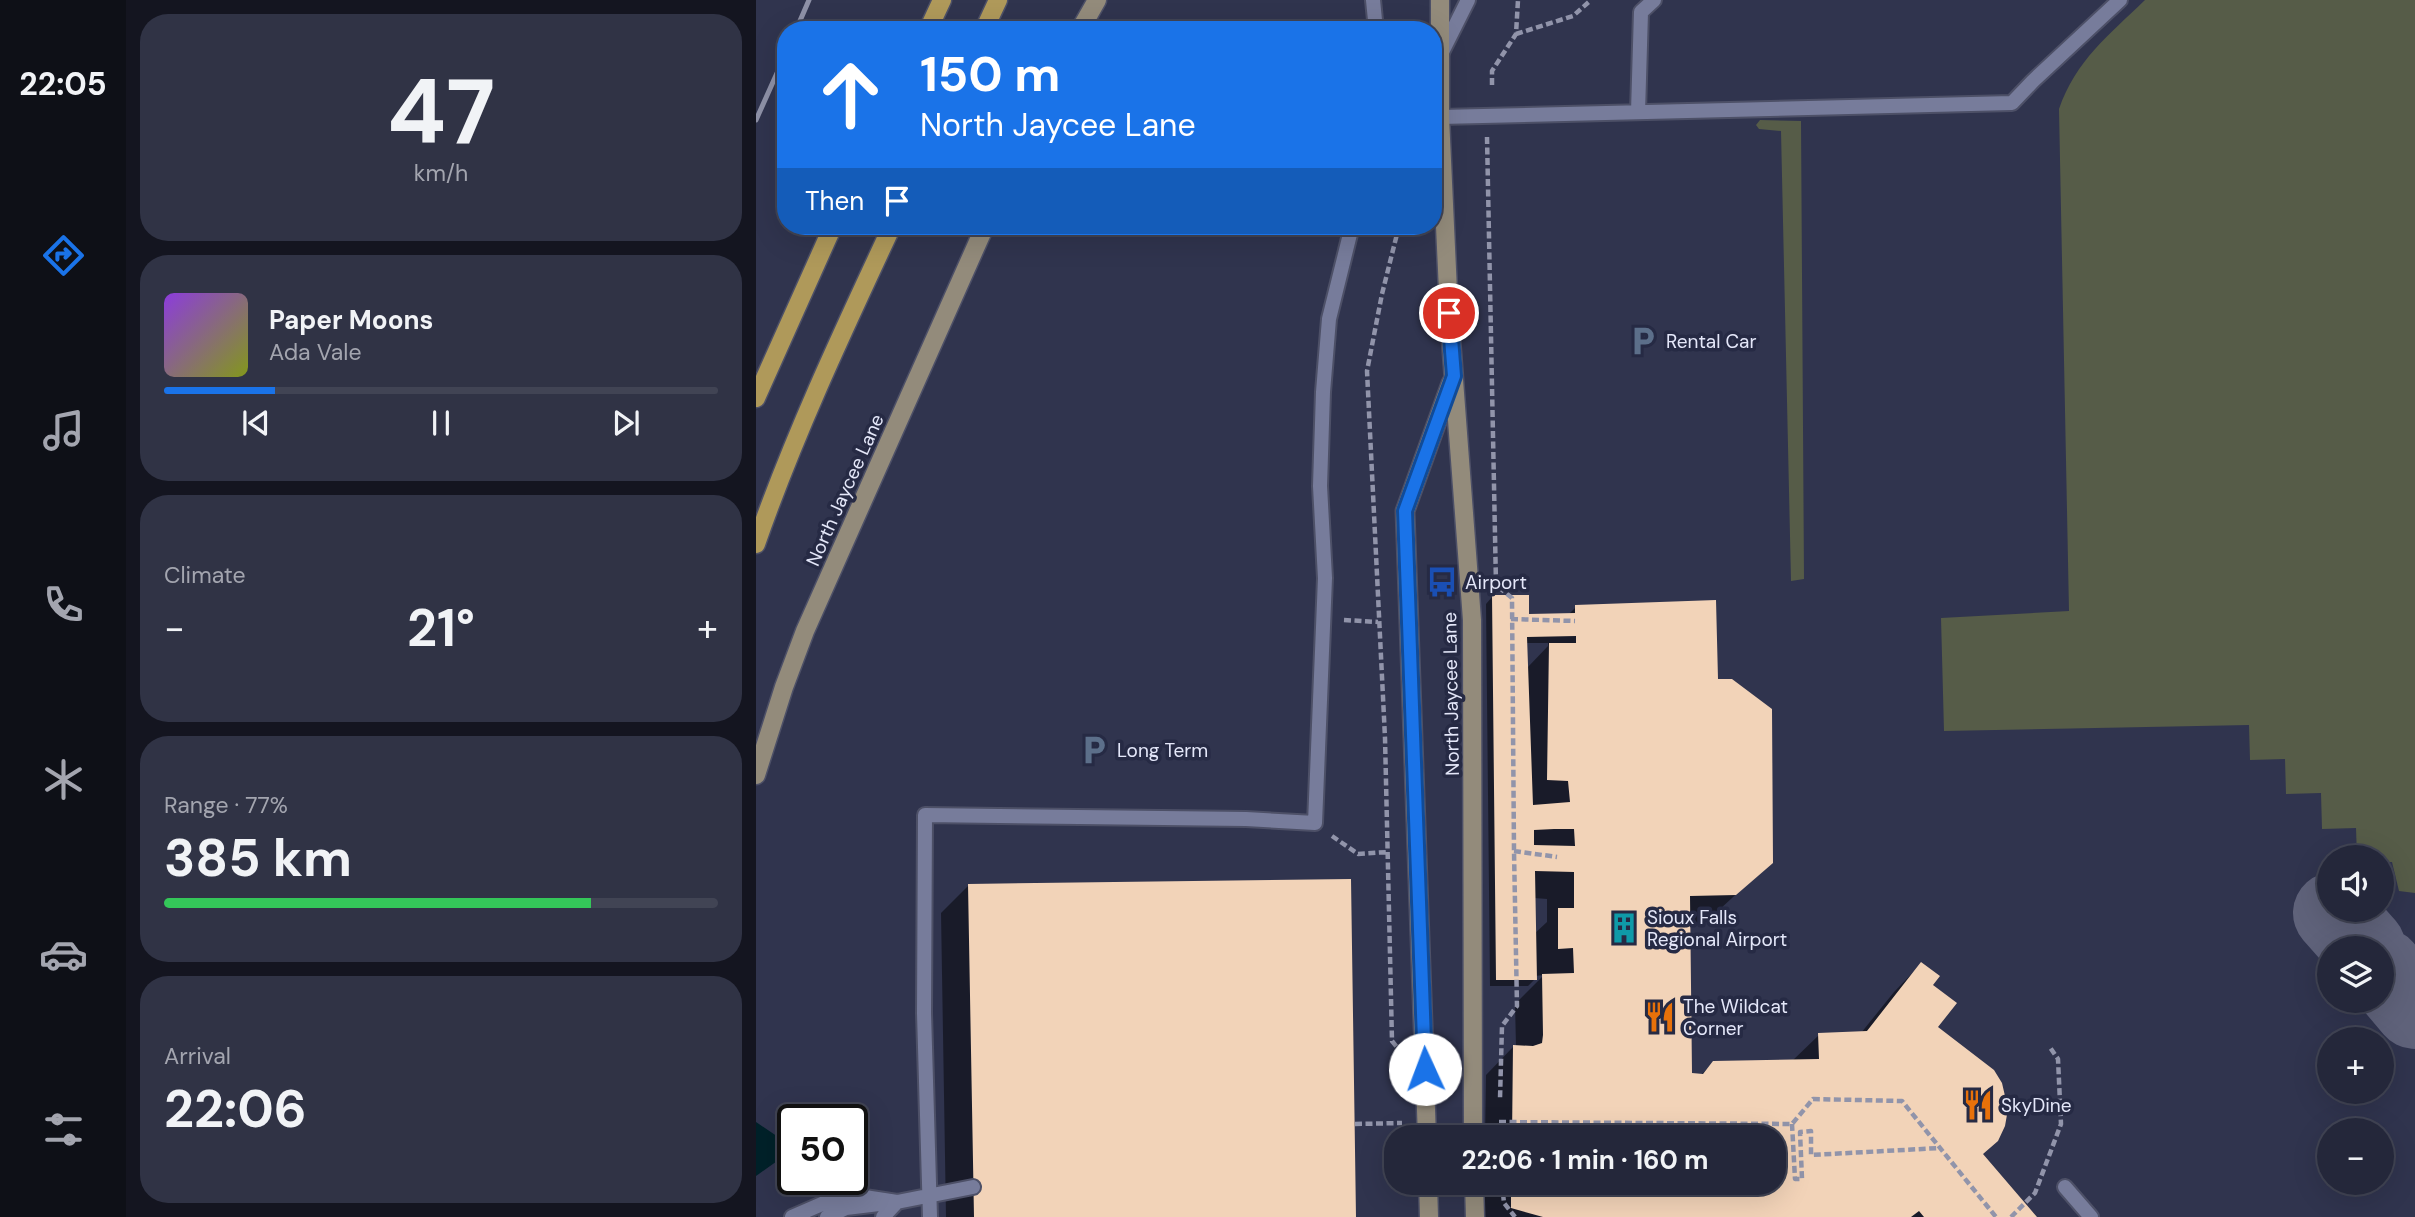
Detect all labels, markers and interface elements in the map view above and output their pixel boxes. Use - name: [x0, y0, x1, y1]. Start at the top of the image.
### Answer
- text: 150 m: [920, 42, 1060, 106]
- icon: ahead: [805, 49, 896, 140]
- text: 47: [387, 53, 495, 171]
- text: 22:05: [19, 63, 107, 105]
- text: North Jaycee Lane: [920, 104, 1196, 146]
- text: km/h: [414, 158, 468, 188]
- icon: arrive: [878, 182, 916, 220]
- text: Then: [805, 184, 864, 218]
- icon: directions: [39, 231, 88, 280]
- pin: [1419, 283, 1479, 343]
- icon: arrive: [1430, 294, 1468, 332]
- text: Paper Moons: [269, 303, 433, 337]
- parking icon: Rental Car: [1626, 324, 1660, 358]
- place label: Rental Car: [1666, 329, 1756, 354]
- text: Ada Vale: [269, 337, 362, 367]
- icon: previous: [237, 404, 275, 442]
- icon: pause: [422, 404, 460, 442]
- icon: next: [607, 404, 645, 442]
- icon: music: [39, 406, 88, 455]
- street label: North Jaycee Lane: [800, 410, 890, 570]
- text: Climate: [164, 560, 246, 590]
- bus stop icon: Airport: [1425, 565, 1459, 599]
- place label: Airport: [1465, 570, 1527, 595]
- icon: phone: [39, 580, 88, 629]
- text: 21°: [407, 594, 475, 662]
- text: −: [164, 603, 185, 653]
- text: +: [697, 603, 718, 653]
- street label: North Jaycee Lane: [1437, 612, 1465, 776]
- parking icon: Long Term: [1077, 733, 1111, 767]
- place label: Long Term: [1117, 738, 1208, 763]
- icon: climate: [39, 755, 88, 804]
- text: Range · 77%: [164, 790, 288, 820]
- text: 385 km: [164, 824, 352, 892]
- map controls: [2317, 845, 2394, 1195]
- button: sound: [2317, 845, 2394, 922]
- place label: Sioux Falls Regional Airport: [1647, 905, 1787, 952]
- building icon: Sioux Falls Regional Airport: [1607, 911, 1641, 945]
- icon: car: [39, 930, 88, 979]
- button: layers: [2317, 936, 2394, 1013]
- place label: The Wildcat Corner: [1683, 994, 1788, 1041]
- restaurant icon: The Wildcat Corner: [1643, 1000, 1677, 1034]
- button: +: [2317, 1027, 2394, 1104]
- position arrow: [1388, 1032, 1462, 1106]
- text: Arrival: [164, 1041, 231, 1071]
- text: 22:06: [164, 1075, 307, 1143]
- restaurant icon: SkyDine: [1961, 1088, 1995, 1122]
- place label: SkyDine: [2001, 1093, 2072, 1118]
- speed limit sign: 50: [777, 1104, 868, 1195]
- icon: filters: [39, 1105, 88, 1154]
- button: −: [2317, 1118, 2394, 1195]
- text: 22:06 · 1 min · 160 m: [1462, 1143, 1708, 1177]

